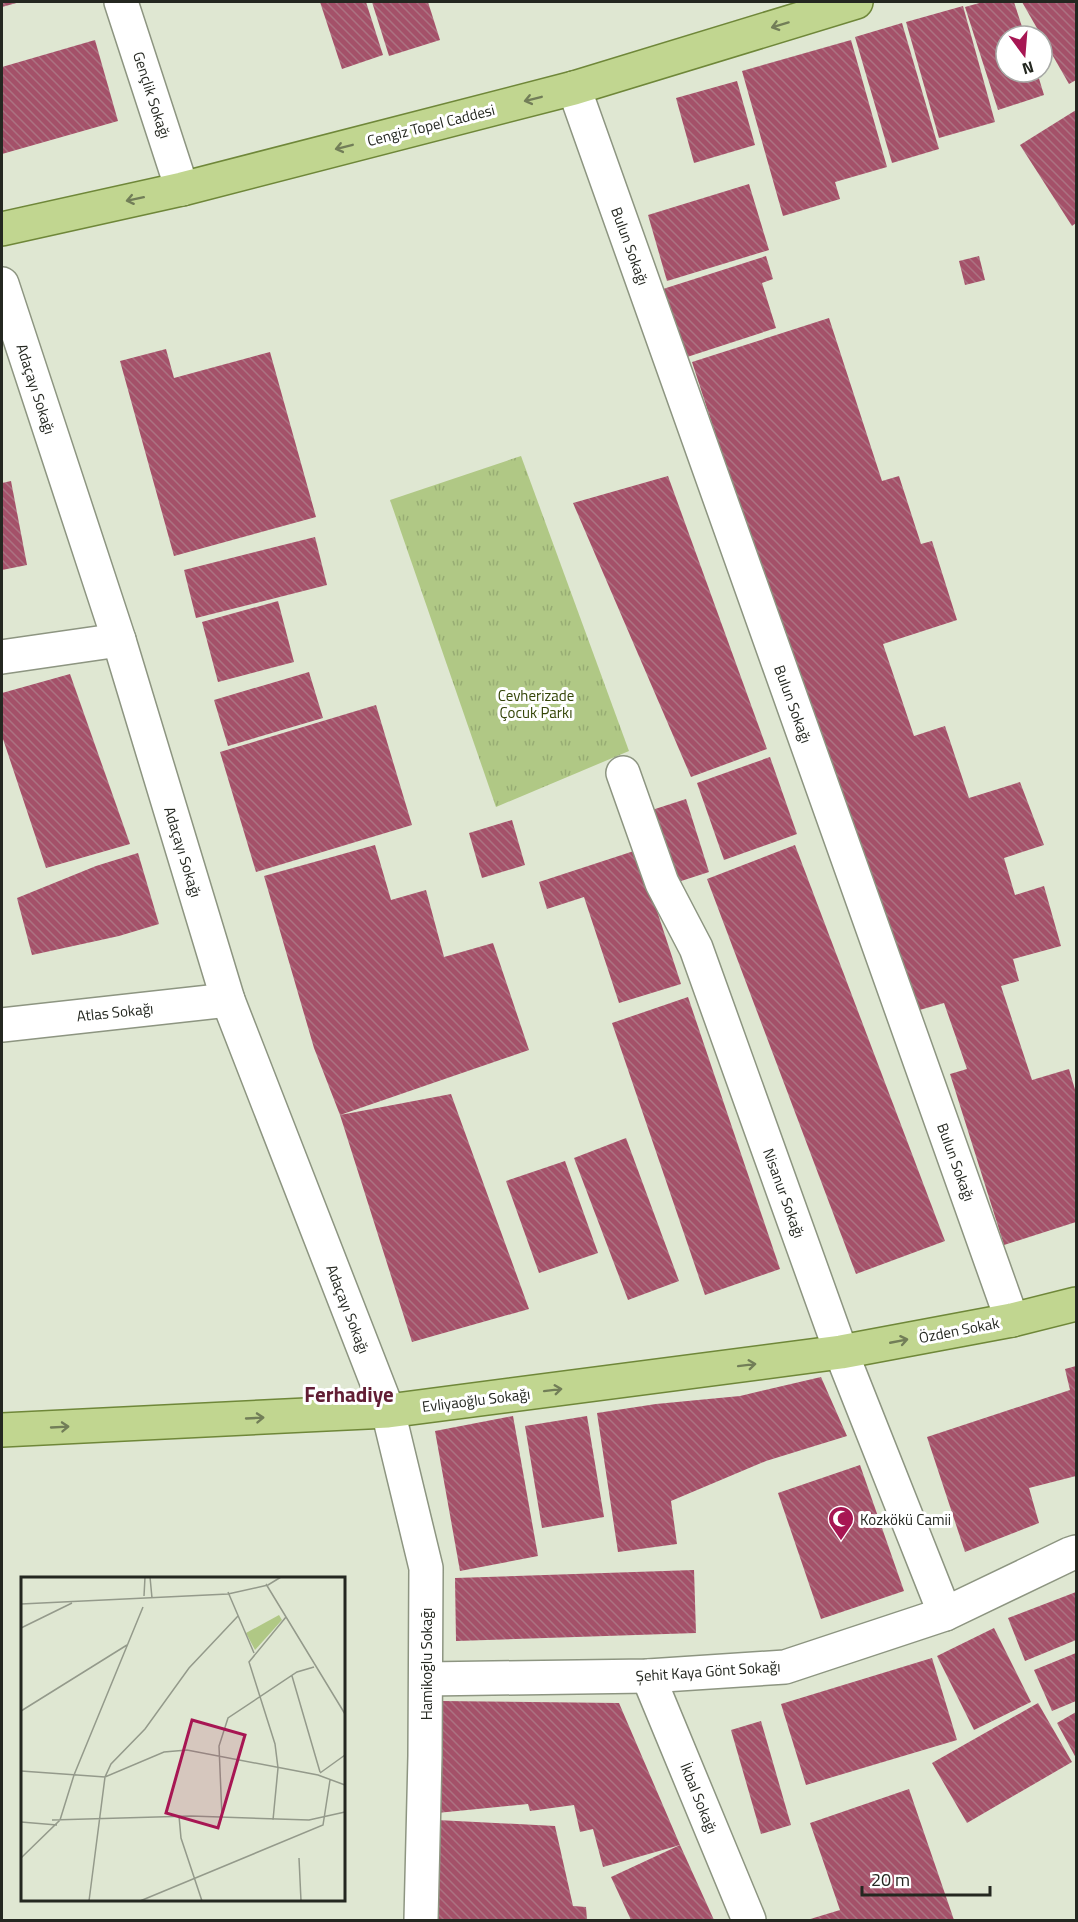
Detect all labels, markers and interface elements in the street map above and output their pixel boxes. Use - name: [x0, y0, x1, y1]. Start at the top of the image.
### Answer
- one-way arrow: [771, 20, 790, 31]
- north arrow: [994, 24, 1054, 84]
- street label: Gençlik Sokağı: [127, 48, 177, 142]
- text: N: [1019, 55, 1037, 81]
- one-way arrow: [524, 94, 543, 105]
- street label: Cengiz Topel Caddesi: [365, 98, 497, 152]
- one-way arrow: [335, 142, 354, 154]
- one-way arrow: [125, 194, 144, 206]
- street label: Bulun Sokağı: [605, 204, 655, 288]
- street label: Adaçayı Sokağı: [11, 341, 61, 437]
- street label: Bulun Sokağı: [768, 662, 818, 746]
- park label: Cevherizade Çocuk Parkı: [498, 684, 574, 724]
- street label: Adaçayı Sokağı: [158, 804, 208, 900]
- street label: Atlas Sokağı: [76, 997, 154, 1027]
- street label: Bulun Sokağı: [931, 1120, 981, 1204]
- street label: Nisanur Sokağı: [757, 1145, 811, 1241]
- street label: Adaçayı Sokağı: [320, 1261, 376, 1357]
- street label: Özden Sokak: [917, 1311, 1001, 1349]
- one-way arrow: [888, 1335, 908, 1346]
- one-way arrow: [736, 1359, 756, 1370]
- district label: Ferhadiye: [304, 1378, 394, 1410]
- street label: Evliyaoğlu Sokağı: [421, 1382, 531, 1418]
- one-way arrow: [543, 1384, 563, 1395]
- one-way arrow: [244, 1412, 264, 1423]
- one-way arrow: [49, 1422, 69, 1433]
- mosque icon: Kozkökü Camii: [826, 1504, 856, 1542]
- place label: Kozkökü Camii: [860, 1508, 951, 1531]
- inset map: [21, 1577, 345, 1901]
- street label: Hamikoğlu Sokağı: [415, 1608, 438, 1720]
- street label: Şehit Kaya Gönt Sokağı: [635, 1654, 781, 1688]
- street label: İkbal Sokağı: [674, 1759, 724, 1837]
- scale bar: [862, 1859, 990, 1897]
- text: 20 m: [871, 1866, 910, 1893]

